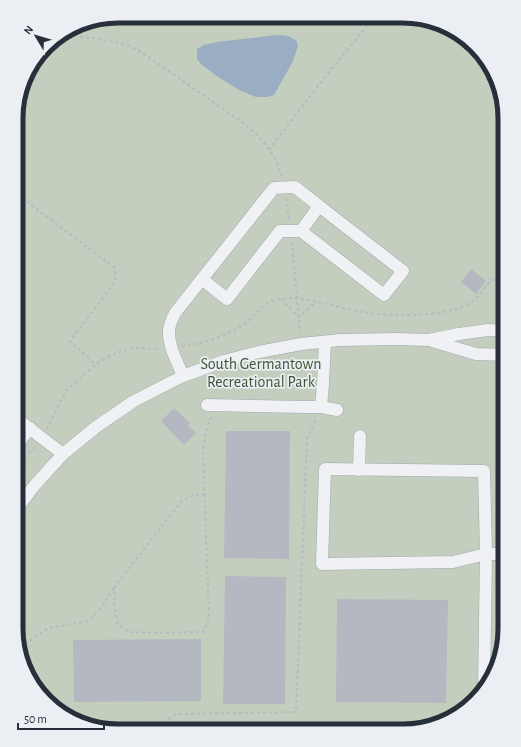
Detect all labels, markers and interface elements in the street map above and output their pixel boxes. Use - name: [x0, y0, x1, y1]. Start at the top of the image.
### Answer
- north arrow: [16, 16, 56, 56]
- text: N: [22, 24, 35, 37]
- park label: South Germantown Recreational Park: [201, 356, 321, 390]
- scale bar: [18, 705, 104, 731]
- text: 50 m: [24, 713, 47, 725]

